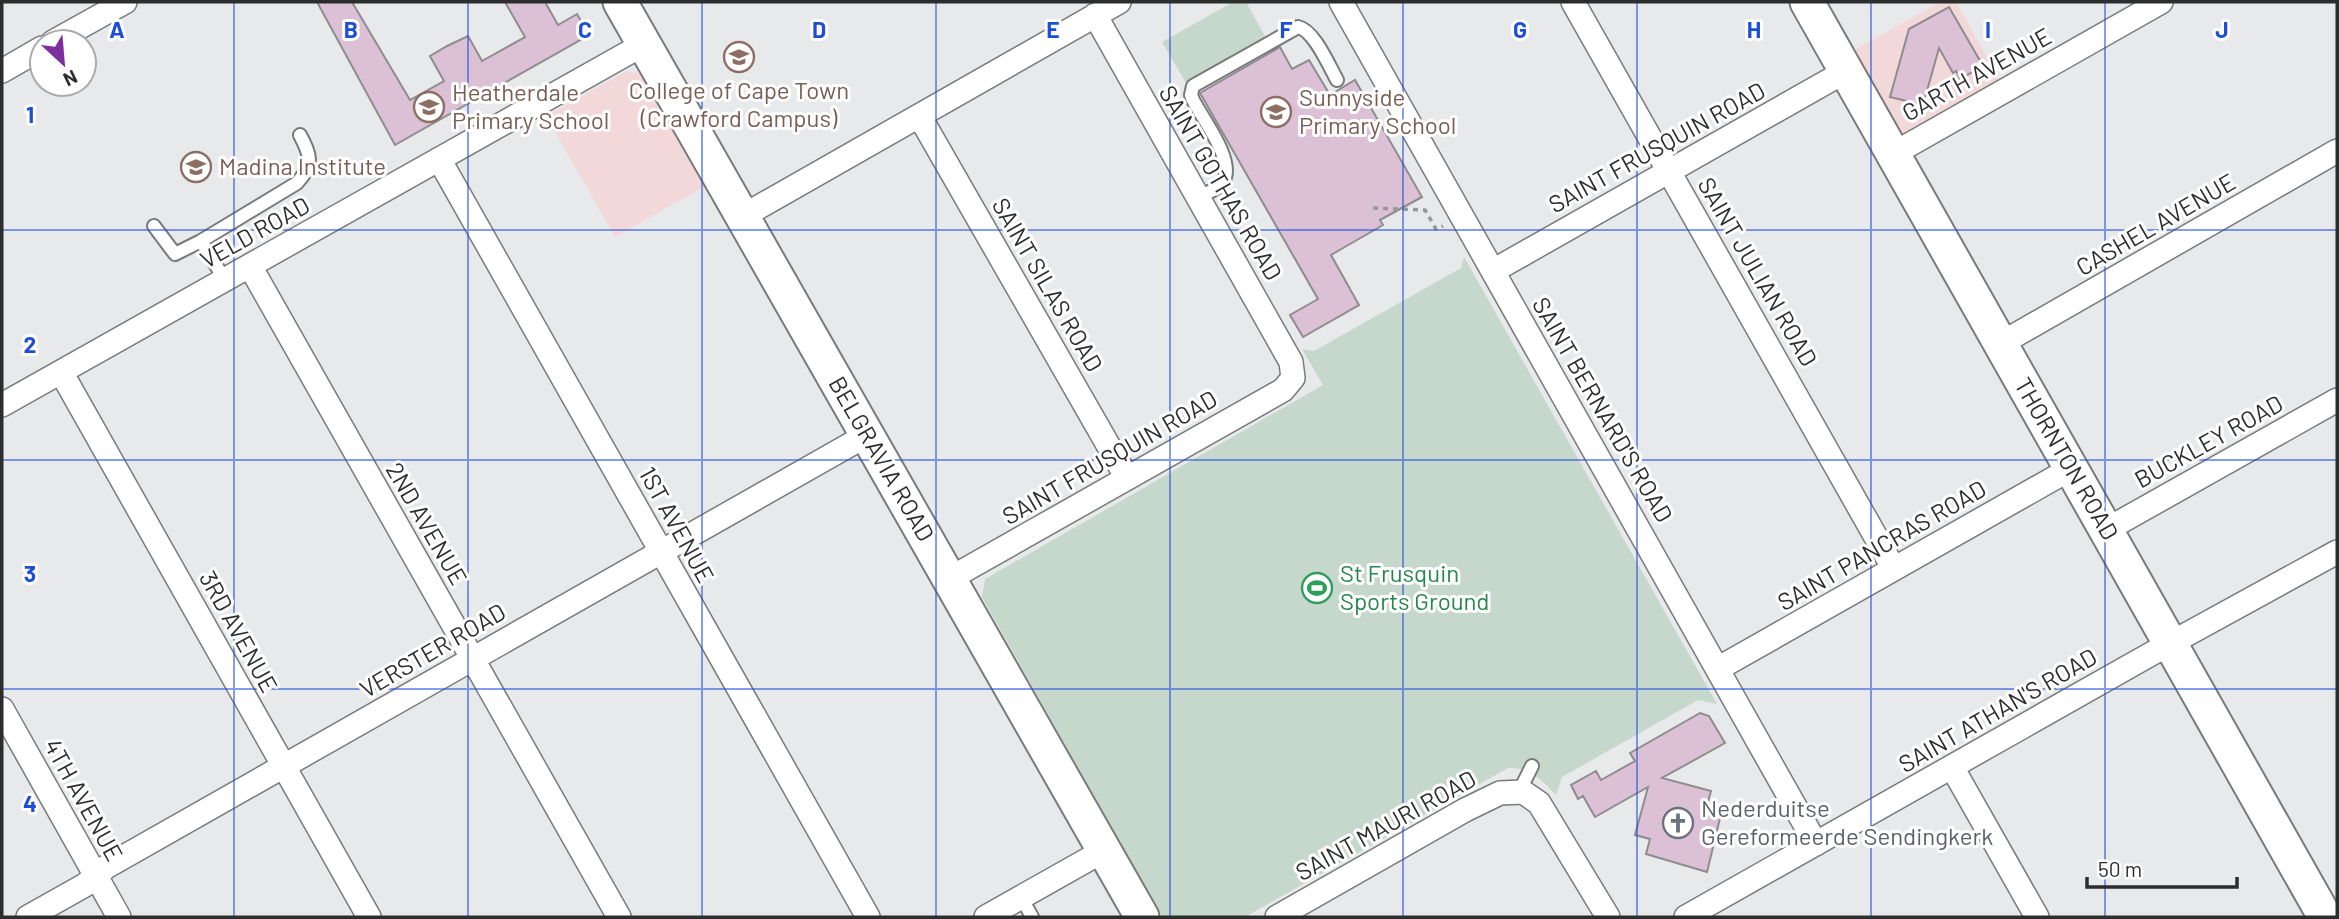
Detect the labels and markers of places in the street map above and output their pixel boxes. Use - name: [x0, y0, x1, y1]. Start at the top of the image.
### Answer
- school or university icon: College of Cape Town (Crawford Campus): [722, 40, 756, 74]
- place label: College of Cape Town (Crawford Campus): [629, 75, 849, 132]
- place label: Heatherdale Primary School: [452, 77, 609, 134]
- place label: Sunnyside Primary School: [1299, 82, 1456, 139]
- school or university icon: Heatherdale Primary School: [412, 90, 446, 124]
- school or university icon: Sunnyside Primary School: [1259, 95, 1293, 129]
- school or university icon: Madina Institute: [179, 150, 213, 184]
- place label: Madina Institute: [219, 151, 386, 180]
- place label: St Frusquin Sports Ground: [1340, 558, 1489, 615]
- sports icon: St Frusquin Sports Ground: [1300, 571, 1334, 605]
- place label: Nederduitse Gereformeerde Sendingkerk: [1701, 793, 1993, 850]
- church icon: Nederduitse Gereformeerde Sendingkerk: [1661, 806, 1695, 840]

